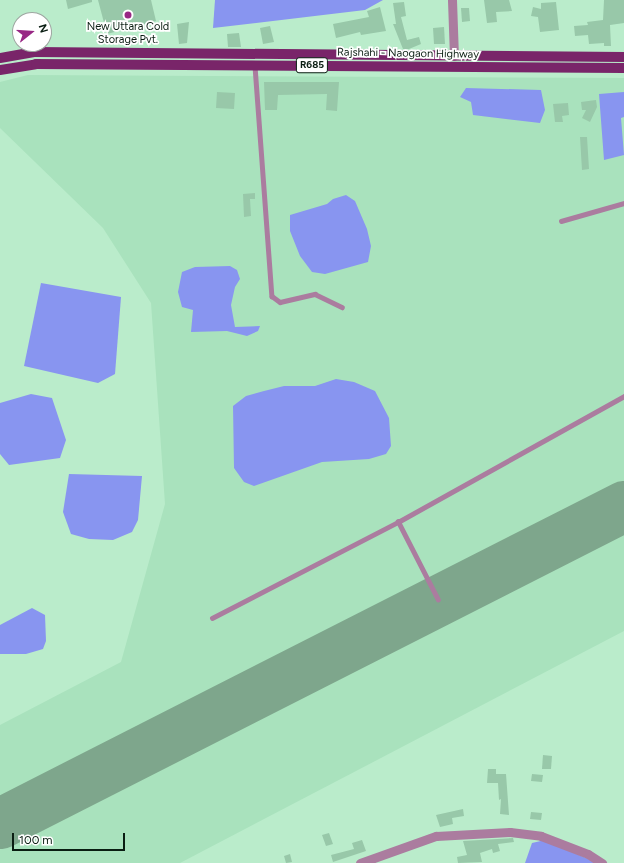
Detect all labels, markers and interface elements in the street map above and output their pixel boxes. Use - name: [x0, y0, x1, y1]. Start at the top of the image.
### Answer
- marker: New Uttara Cold Storage Pvt.: [123, 10, 133, 20]
- north arrow: [12, 12, 52, 52]
- place label: New Uttara Cold Storage Pvt.: [87, 21, 169, 47]
- text: N: [36, 23, 50, 35]
- street label: Rajshahi - Naogaon Highway: [337, 46, 479, 62]
- road number: R685: [295, 57, 329, 73]
- scale bar: [14, 825, 127, 851]
- text: 100 m: [19, 833, 53, 847]

